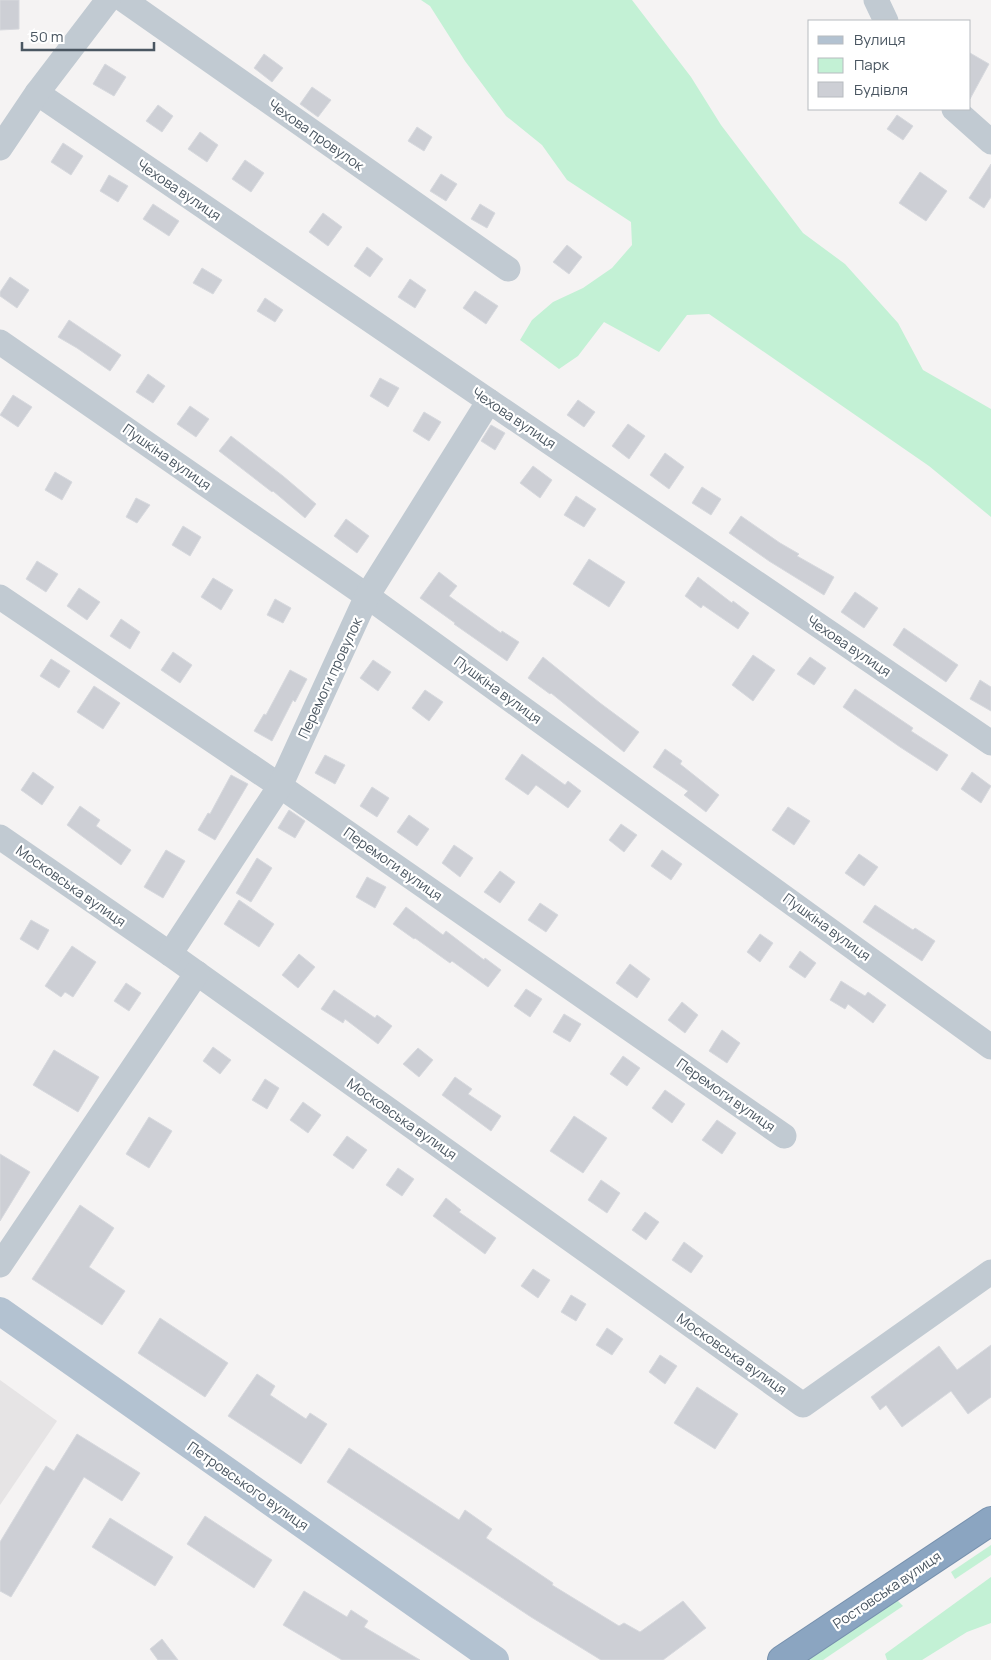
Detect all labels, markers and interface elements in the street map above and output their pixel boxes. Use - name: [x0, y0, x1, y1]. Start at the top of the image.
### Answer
- scale bar: [22, 20, 155, 52]
- legend: [808, 20, 971, 110]
- text: 50 m: [30, 26, 64, 47]
- text: Вулиця: [854, 29, 906, 50]
- text: Парк: [854, 54, 890, 75]
- text: Будівля: [854, 79, 908, 100]
- street label: Чехова провулок: [265, 94, 369, 175]
- street label: Чехова вулиця: [134, 154, 225, 225]
- street label: Чехова вулиця: [469, 382, 560, 453]
- street label: Пушкіна вулиця: [119, 419, 215, 494]
- street label: Чехова вулиця: [804, 610, 895, 681]
- street label: Перемоги провулок: [293, 613, 366, 742]
- street label: Пушкіна вулиця: [451, 651, 546, 728]
- street label: Перемоги вулиця: [340, 822, 446, 905]
- street label: Московська вулиця: [13, 840, 130, 931]
- street label: Пушкіна вулиця: [780, 888, 875, 965]
- street label: Перемоги вулиця: [673, 1053, 779, 1136]
- street label: Московська вулиця: [344, 1073, 461, 1164]
- street label: Московська вулиця: [674, 1308, 791, 1399]
- street label: Петровського вулиця: [184, 1437, 313, 1535]
- street label: Ростовська вулиця: [829, 1546, 945, 1633]

